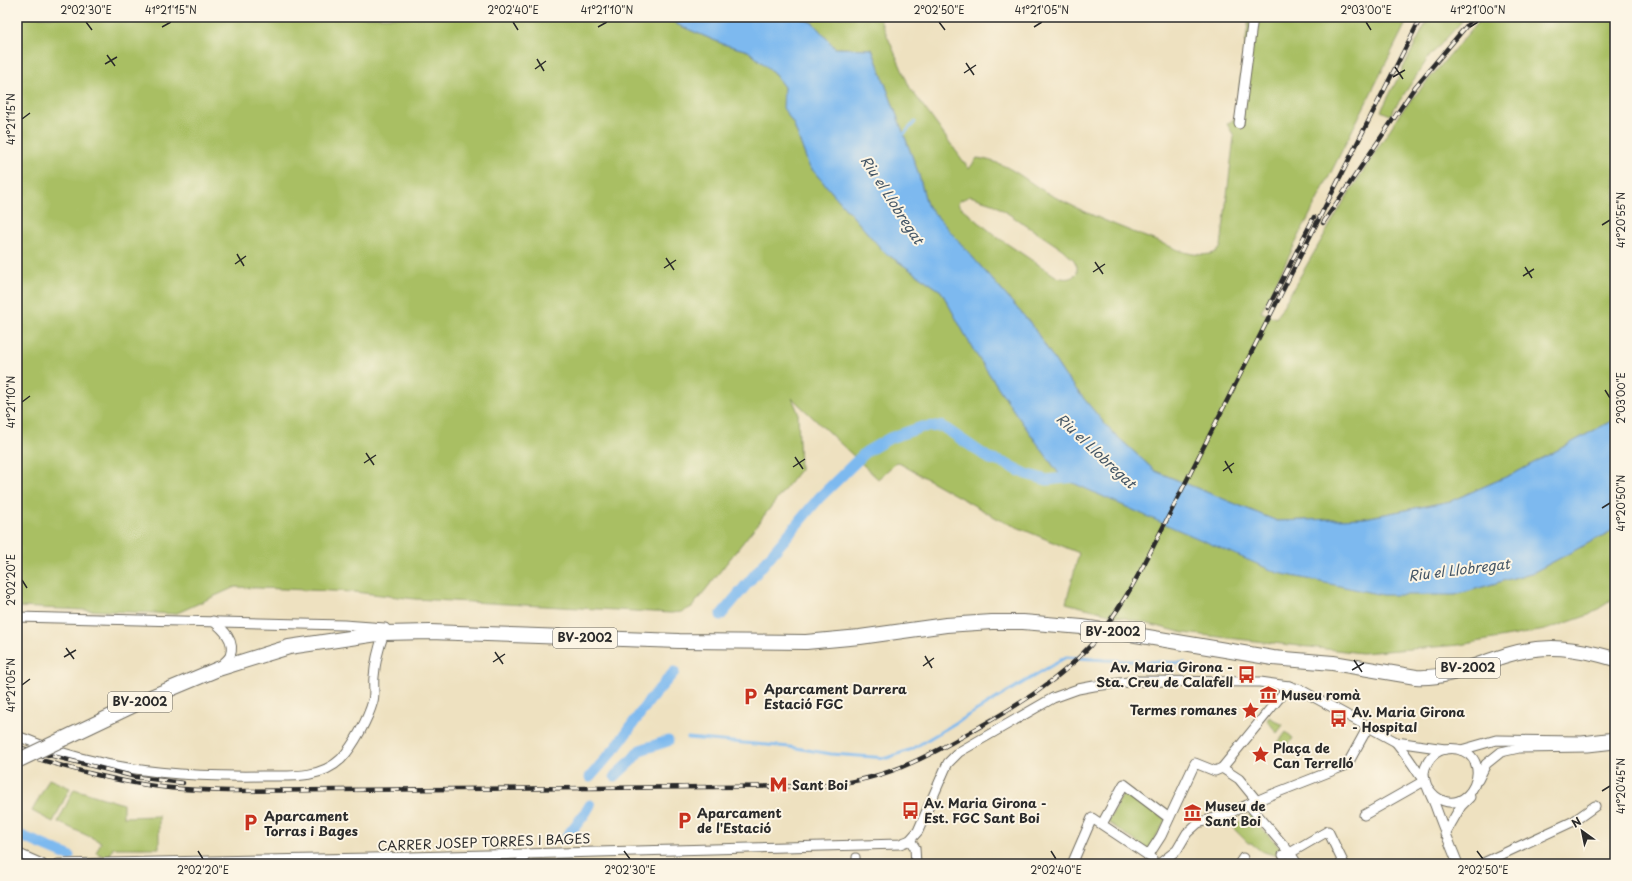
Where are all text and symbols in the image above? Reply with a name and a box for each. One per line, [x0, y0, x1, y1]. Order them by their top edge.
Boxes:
text: 2°02'30"E [60, 2, 112, 17]
text: 41°21'15"N [145, 2, 197, 17]
text: 2°02'40"E [487, 2, 539, 17]
text: 41°21'10"N [581, 2, 633, 17]
text: 2°02'50"E [913, 2, 965, 17]
text: 41°21'05"N [1015, 2, 1069, 17]
text: 2°03'00"E [1340, 2, 1392, 17]
text: 41°21'00"N [1450, 2, 1506, 17]
text: 41°21'15"N [3, 93, 18, 145]
water label: Riu el Llobregat [856, 151, 930, 250]
text: 41°20'55"N [1613, 192, 1628, 248]
text: 2°03'00"E [1613, 372, 1628, 424]
text: 41°21'10"N [3, 376, 18, 428]
water label: Riu el Llobregat [1052, 408, 1142, 495]
text: 41°20'50"N [1613, 474, 1628, 531]
water label: Riu el Llobregat [1407, 553, 1513, 586]
text: 2°02'20"E [3, 554, 18, 606]
road number: BV-2002 [1081, 622, 1145, 642]
road number: BV-2002 [553, 628, 617, 648]
place label: Av. Maria Girona - Sta. Creu de Calafell [1096, 657, 1233, 691]
text: 41°21'05"N [3, 658, 18, 712]
road number: BV-2002 [1436, 658, 1500, 678]
bus stop icon: Av. Maria Girona - Sta. Creu de Calafell [1236, 664, 1256, 684]
place label: Aparcament Darrera Estació FGC [764, 679, 907, 713]
museum icon: Museu romà [1258, 685, 1278, 705]
place label: Museu romà [1281, 685, 1361, 704]
parking icon: Aparcament Darrera Estació FGC [741, 686, 761, 706]
road number: BV-2002 [108, 692, 172, 712]
place label: Termes romanes [1130, 700, 1237, 719]
place icon: Termes romanes [1240, 700, 1260, 720]
place label: Av. Maria Girona - Hospital [1352, 702, 1465, 736]
bus stop icon: Av. Maria Girona - Hospital [1329, 709, 1349, 729]
place label: Plaça de Can Terrelló [1273, 738, 1354, 772]
place icon: Plaça de Can Terrelló [1250, 745, 1270, 765]
text: 41°20'45"N [1613, 758, 1628, 814]
metro station icon: Sant Boi [769, 775, 789, 795]
place label: Sant Boi [792, 775, 848, 794]
place label: Av. Maria Girona - Est. FGC Sant Boi [924, 793, 1047, 827]
place label: Museu de Sant Boi [1205, 796, 1266, 830]
bus stop icon: Av. Maria Girona - Est. FGC Sant Boi [901, 800, 921, 820]
place label: Aparcament de l'Estació [697, 803, 782, 837]
museum icon: Museu de Sant Boi [1182, 803, 1202, 823]
place label: Aparcament Torras i Bages [264, 806, 358, 840]
parking icon: Aparcament de l'Estació [674, 810, 694, 830]
north arrow [1562, 811, 1602, 851]
parking icon: Aparcament Torras i Bages [241, 813, 261, 833]
text: N [1568, 813, 1585, 832]
street label: CARRER JOSEP TORRES I BAGES [377, 828, 591, 855]
text: 2°02'20"E [177, 862, 229, 877]
text: 2°02'30"E [604, 862, 656, 877]
text: 2°02'40"E [1030, 862, 1082, 877]
text: 2°02'50"E [1457, 862, 1509, 877]

